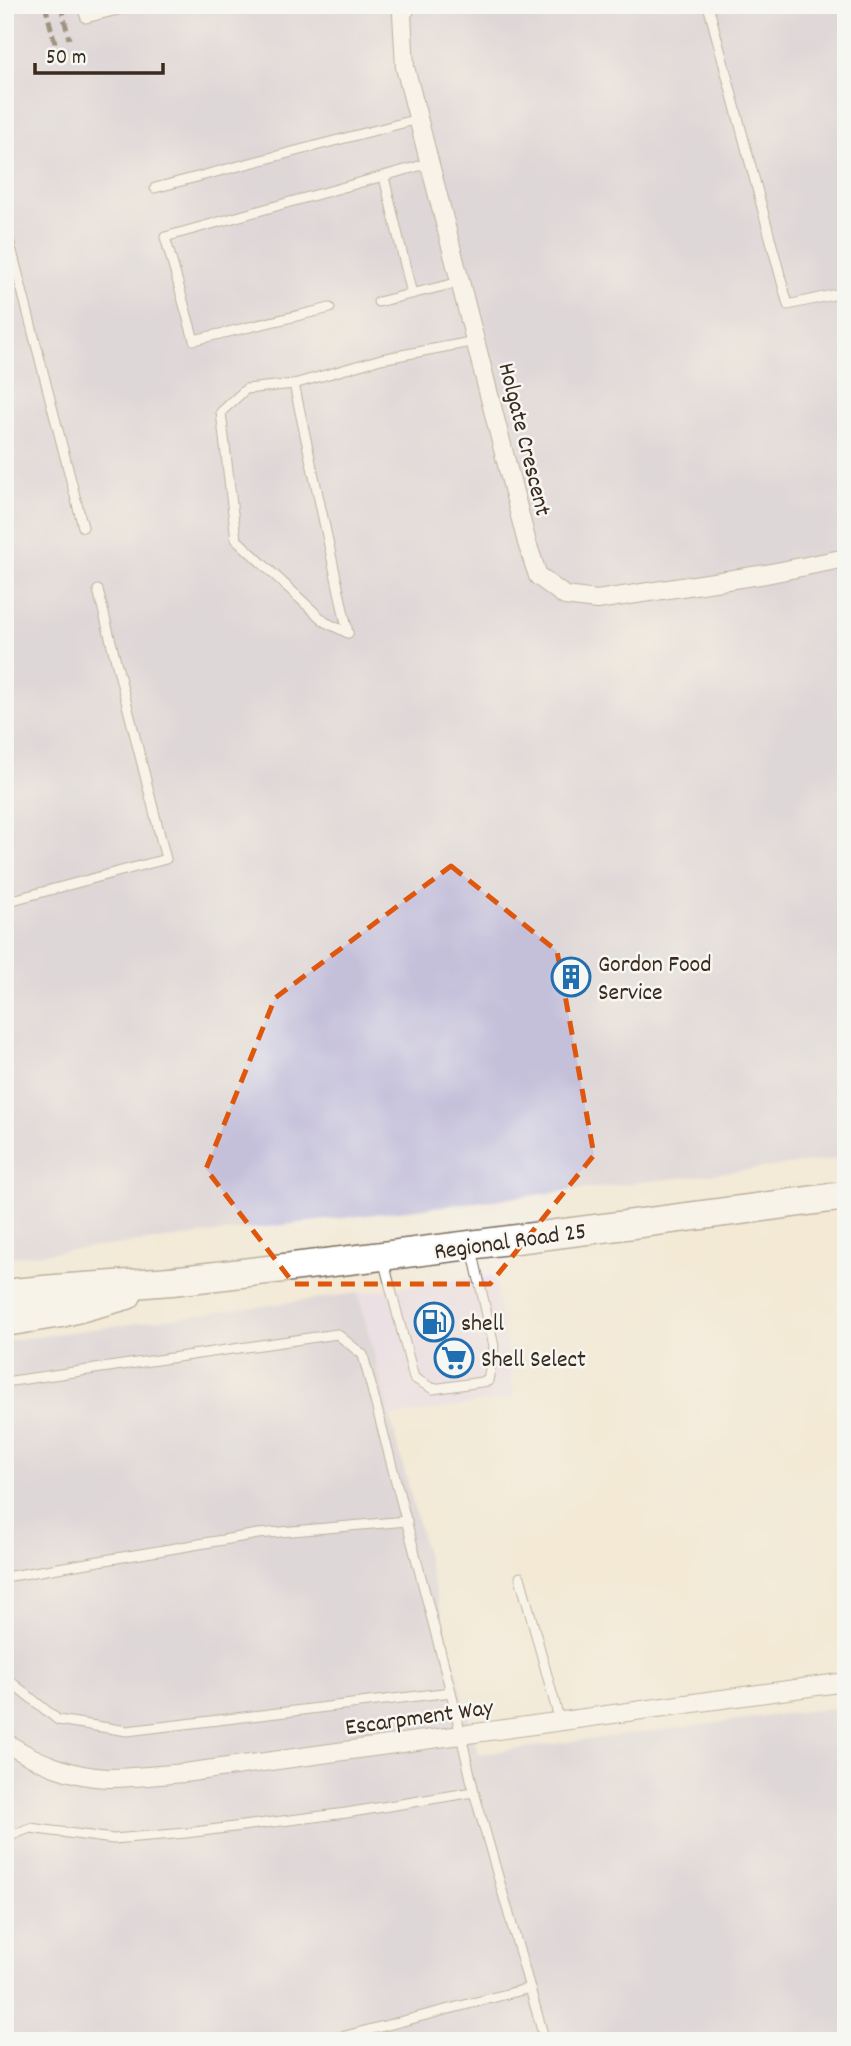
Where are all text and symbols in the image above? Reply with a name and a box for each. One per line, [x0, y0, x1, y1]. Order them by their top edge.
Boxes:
scale bar [35, 32, 163, 76]
text: 50 m [46, 44, 86, 74]
street label: Holgate Crescent [488, 359, 559, 520]
place label: Gordon Food Service [598, 949, 712, 1011]
building icon: Gordon Food Service [550, 956, 592, 998]
street label: Regional Road 25 [432, 1215, 589, 1270]
fuel station icon: shell [413, 1301, 455, 1343]
place label: shell [461, 1308, 504, 1342]
supermarket icon: Shell Select [433, 1337, 475, 1379]
place label: Shell Select [481, 1344, 586, 1378]
street label: Escarpment Way [343, 1692, 497, 1746]

